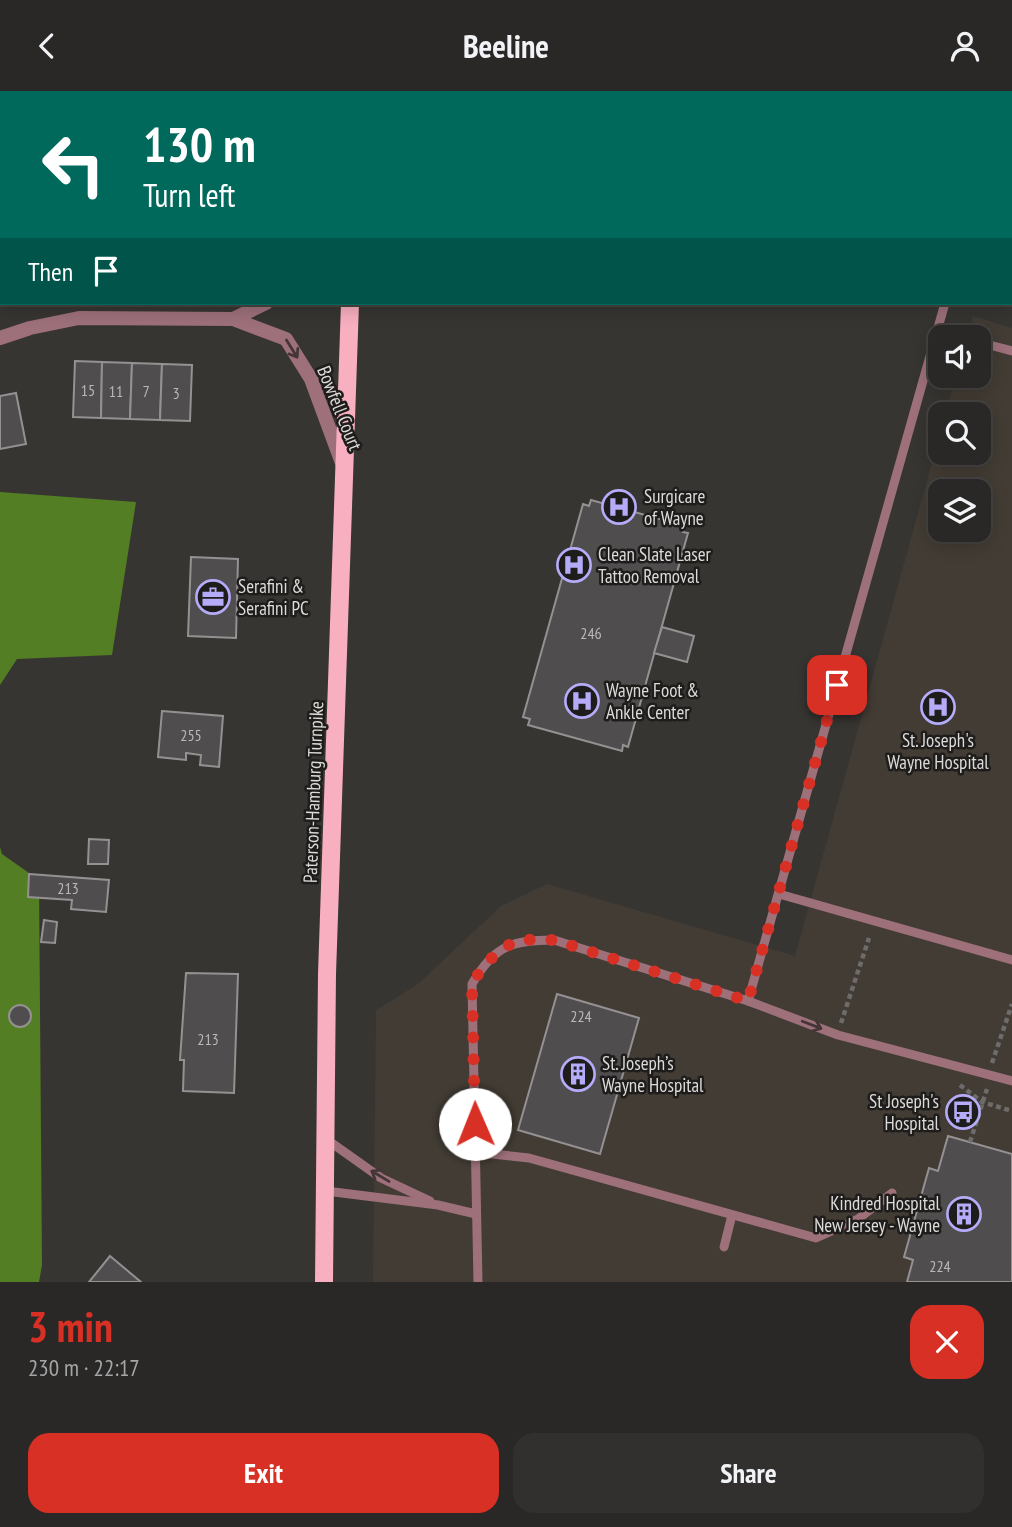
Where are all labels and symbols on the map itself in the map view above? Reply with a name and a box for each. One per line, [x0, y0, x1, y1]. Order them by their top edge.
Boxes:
one-way arrow [285, 339, 299, 359]
street label: Bowfell Court [312, 362, 368, 455]
house number: 15 [81, 380, 95, 400]
house number: 11 [109, 381, 123, 401]
house number: 7 [142, 381, 150, 401]
house number: 3 [172, 383, 180, 403]
place label: Surgicare of Wayne [644, 484, 705, 530]
hospital icon: Surgicare of Wayne [600, 488, 638, 526]
place label: Clean Slate Laser Tattoo Removal [598, 542, 712, 588]
hospital icon: Clean Slate Laser Tattoo Removal [555, 546, 593, 584]
place label: Serafini & Serafini PC [238, 574, 309, 620]
office icon: Serafini & Serafini PC [194, 578, 232, 616]
house number: 246 [580, 623, 602, 643]
pin [807, 655, 867, 715]
place label: Wayne Foot & Ankle Center [606, 678, 699, 724]
hospital icon: Wayne Foot & Ankle Center [563, 682, 601, 720]
hospital icon: St. Joseph's Wayne Hospital [919, 688, 957, 726]
street label: Paterson-Hamburg Turnpike [298, 701, 328, 883]
house number: 255 [180, 725, 202, 745]
place label: St. Joseph's Wayne Hospital [887, 728, 989, 774]
house number: 213 [57, 878, 79, 898]
house number: 224 [570, 1006, 592, 1026]
one-way arrow [801, 1020, 823, 1033]
house number: 213 [197, 1029, 219, 1049]
place label: St. Joseph’s Wayne Hospital [602, 1051, 704, 1097]
building icon: St. Joseph’s Wayne Hospital [559, 1055, 597, 1093]
position arrow [438, 1087, 512, 1161]
place label: St Joseph's Hospital [869, 1089, 940, 1135]
bus stop icon: St Joseph's Hospital [944, 1093, 982, 1131]
one-way arrow [370, 1169, 390, 1183]
place label: Kindred Hospital New Jersey - Wayne [814, 1191, 941, 1237]
building icon: Kindred Hospital New Jersey - Wayne [945, 1195, 983, 1233]
house number: 224 [929, 1256, 951, 1276]

